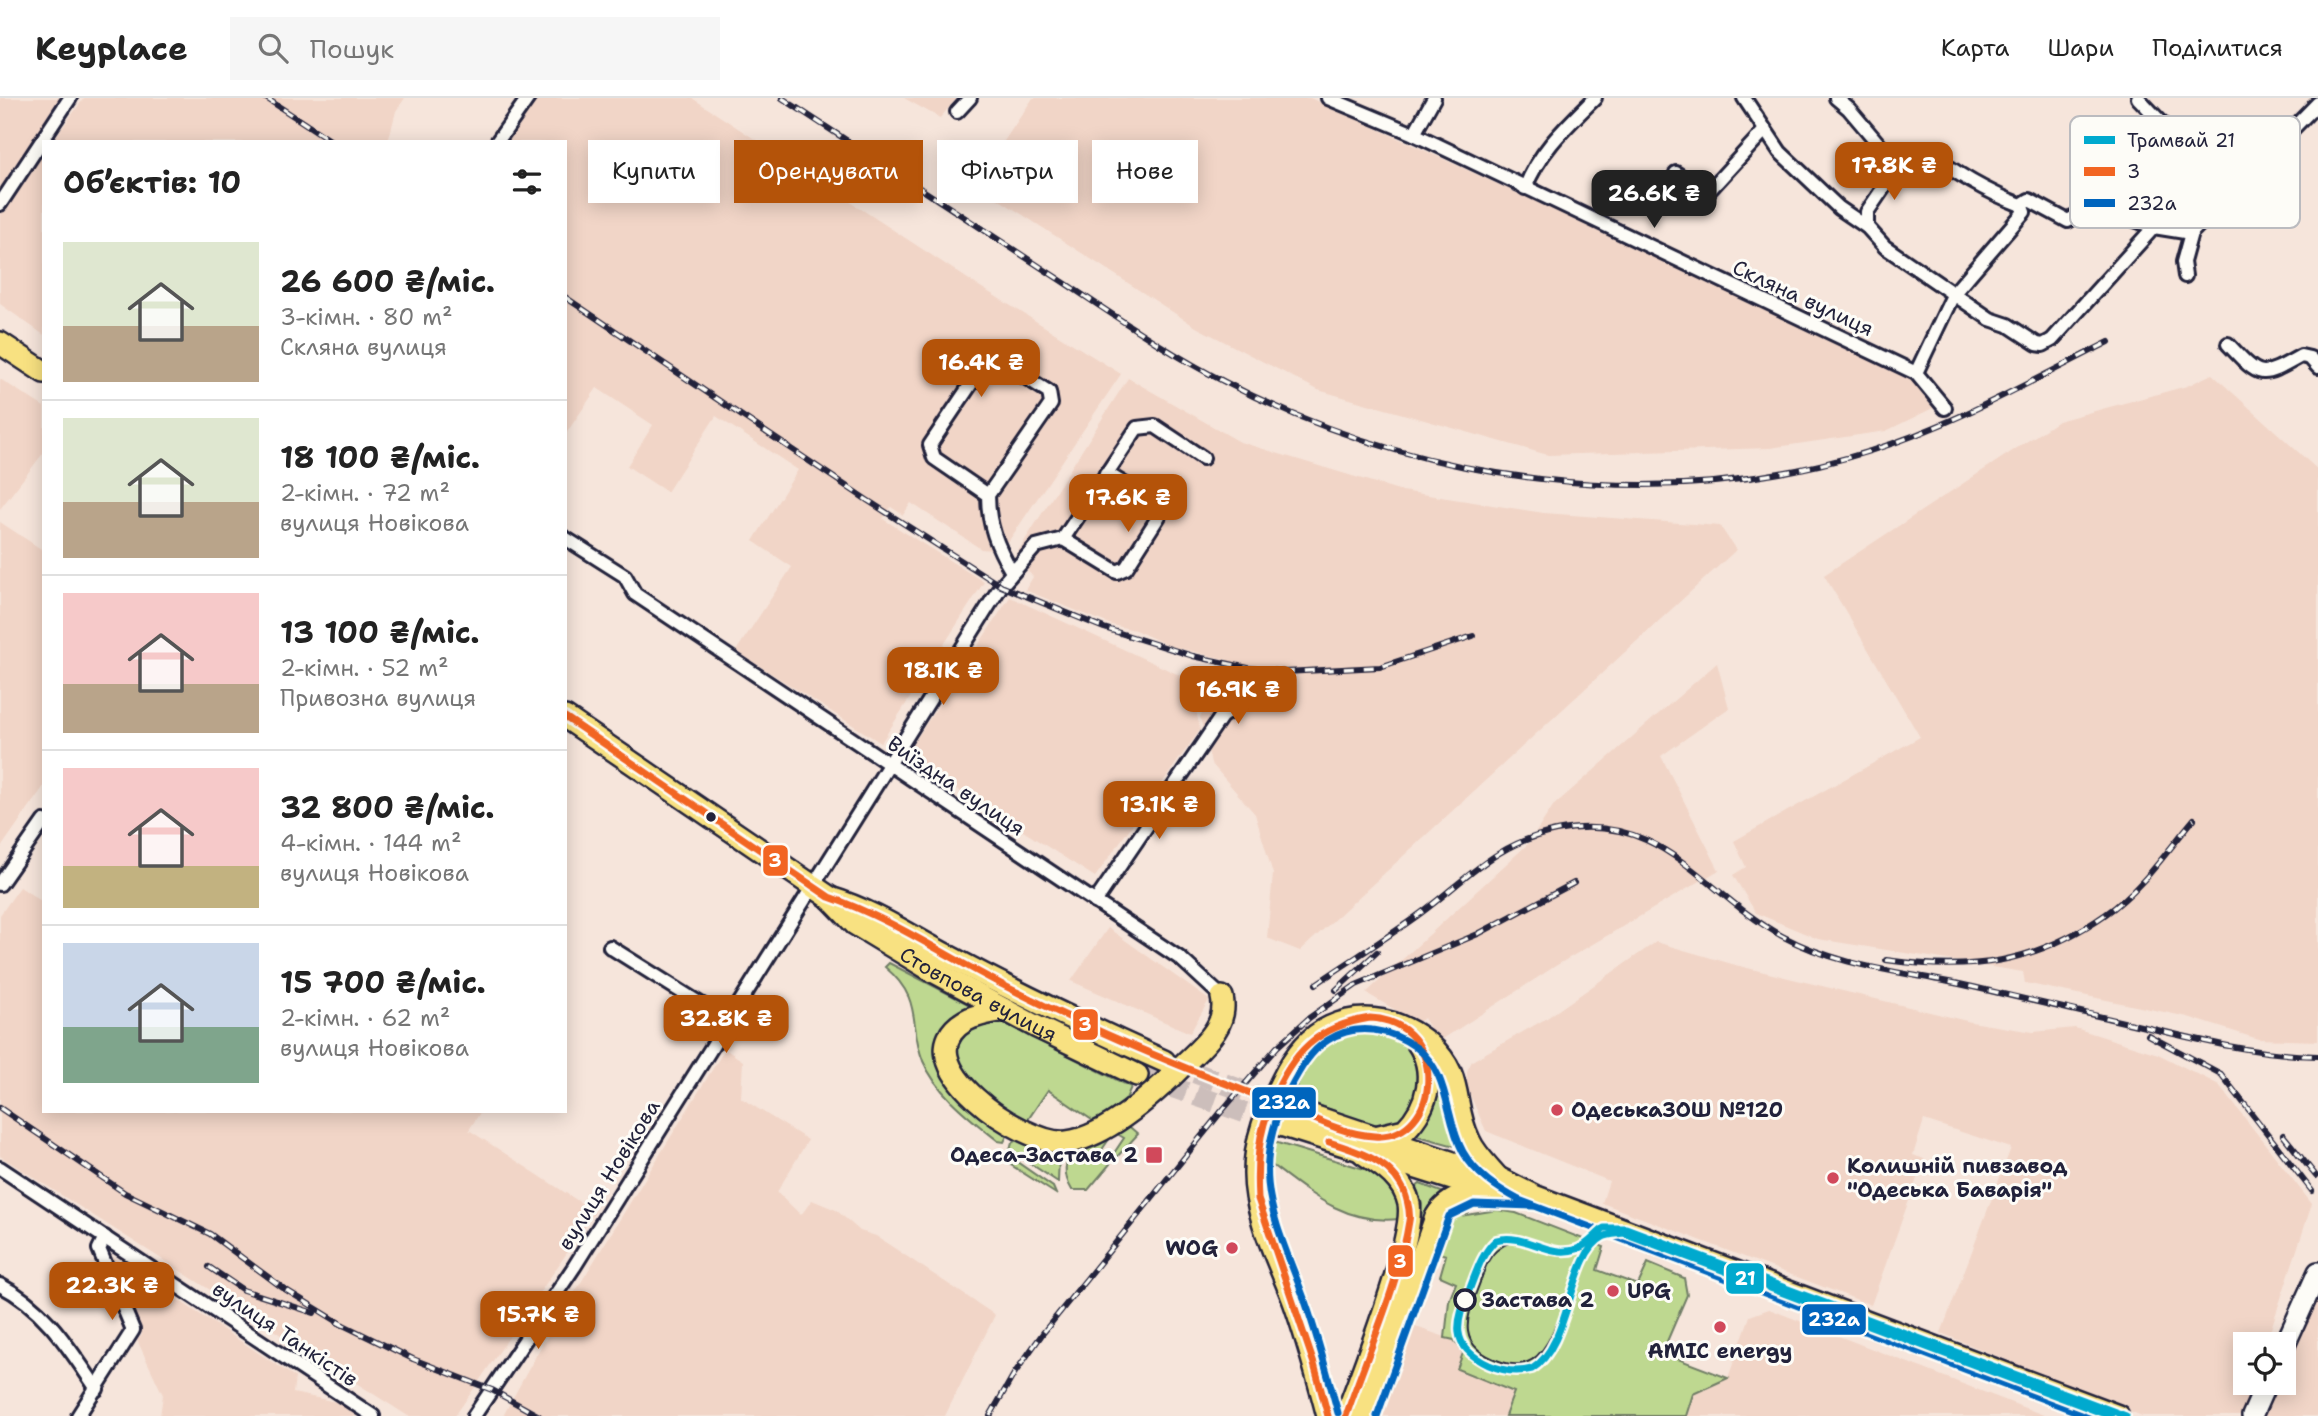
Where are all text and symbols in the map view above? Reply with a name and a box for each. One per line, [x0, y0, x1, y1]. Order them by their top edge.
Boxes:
search box [230, 17, 720, 80]
text: Keyplace [35, 26, 188, 71]
icon: search [254, 29, 292, 67]
text: Пошук [310, 31, 394, 66]
text: Карта [1941, 32, 2009, 64]
text: Шари [2047, 32, 2114, 64]
text: Поділитися [2152, 32, 2283, 64]
legend [2070, 116, 2300, 228]
text: Трамвай 21 [2127, 128, 2235, 153]
chip: Купити [588, 140, 720, 203]
chip: Орендувати [734, 140, 923, 203]
chip: Фільтри [937, 140, 1078, 203]
chip: Нове [1092, 140, 1198, 203]
pin: 17.8K ₴ [1829, 142, 1959, 202]
text: 17.8K ₴ [1851, 150, 1937, 180]
text: 3 [2127, 159, 2140, 184]
text: Об’єктів: 10 [63, 162, 241, 203]
icon: filters [508, 163, 546, 201]
pin: 26.6K ₴ [1589, 170, 1719, 230]
text: 26.6K ₴ [1608, 178, 1700, 208]
text: 232а [2127, 191, 2177, 216]
street label: Скляна вулиця [1728, 253, 1878, 343]
text: 26 600 ₴/міс. [280, 261, 495, 302]
icon: home [119, 270, 203, 354]
text: 3-кімн. · 80 m² [280, 302, 453, 332]
text: Скляна вулиця [280, 332, 447, 362]
pin: 16.4K ₴ [916, 340, 1046, 399]
text: 16.4K ₴ [938, 347, 1024, 377]
text: 18 100 ₴/міс. [280, 437, 480, 478]
icon: home [119, 446, 203, 530]
pin: 17.6K ₴ [1063, 474, 1193, 534]
text: 2-кімн. · 72 m² [280, 478, 450, 508]
text: 17.6K ₴ [1085, 482, 1171, 512]
text: вулиця Новікова [280, 508, 469, 538]
text: 13 100 ₴/міс. [280, 612, 480, 653]
icon: home [119, 621, 203, 705]
pin: 18.1K ₴ [878, 648, 1008, 707]
text: 2-кімн. · 52 m² [280, 653, 449, 683]
text: 18.1K ₴ [903, 655, 983, 685]
pin: 16.9K ₴ [1173, 666, 1303, 726]
text: 16.9K ₴ [1196, 674, 1280, 704]
text: Привозна вулиця [280, 683, 476, 713]
street label: Виїздна вулиця [882, 730, 1030, 842]
pin: 13.1K ₴ [1094, 782, 1224, 841]
text: 32 800 ₴/міс. [280, 787, 495, 828]
text: 13.1K ₴ [1119, 789, 1199, 819]
icon: home [119, 796, 203, 880]
unlabelled marker [704, 810, 718, 824]
text: 4-кімн. · 144 m² [280, 828, 461, 858]
line badge: 3 [762, 844, 789, 877]
text: 3 [768, 848, 782, 873]
text: вулиця Новікова [280, 858, 469, 888]
street label: Стовпова вулиця [894, 940, 1061, 1048]
text: 15 700 ₴/міс. [280, 962, 486, 1003]
icon: home [119, 971, 203, 1055]
pin: 32.8K ₴ [661, 996, 791, 1055]
text: 2-кімн. · 62 m² [280, 1003, 450, 1033]
text: 32.8K ₴ [680, 1003, 772, 1033]
line badge: 3 [1072, 1008, 1099, 1041]
text: 3 [1078, 1012, 1092, 1037]
text: вулиця Новікова [280, 1033, 469, 1063]
line badge: 232а [1251, 1086, 1317, 1119]
text: 232а [1258, 1090, 1310, 1115]
street label: вулиця Новікова [551, 1094, 667, 1256]
place label: ОдеськаЗОШ №120 [1571, 1096, 1783, 1124]
marker: ОдеськаЗОШ №120 [1549, 1102, 1565, 1118]
place label: Одеса-Застава 2 [950, 1141, 1138, 1169]
marker: Одеса-Застава 2 [1144, 1145, 1164, 1165]
place label: Колишній пивзавод "Одеська Баварія" [1847, 1152, 2068, 1204]
marker: Колишній пивзавод "Одеська Баварія" [1825, 1170, 1841, 1186]
place label: WOG [1165, 1234, 1218, 1262]
marker: WOG [1224, 1240, 1240, 1256]
line badge: 3 [1387, 1244, 1414, 1278]
text: 3 [1393, 1249, 1407, 1274]
pin: 22.3K ₴ [47, 1262, 177, 1322]
line badge: 21 [1725, 1262, 1765, 1295]
text: 21 [1734, 1266, 1756, 1291]
text: 22.3K ₴ [65, 1270, 159, 1300]
street label: вулиця Танкістів [207, 1275, 363, 1393]
place label: UPG [1627, 1277, 1671, 1305]
marker: UPG [1605, 1283, 1621, 1299]
place label: Застава 2 [1482, 1286, 1594, 1314]
marker: Застава 2 [1454, 1289, 1476, 1311]
pin: 15.7K ₴ [473, 1292, 603, 1351]
text: 15.7K ₴ [496, 1299, 580, 1329]
line badge: 232а [1801, 1303, 1867, 1336]
text: 232а [1808, 1307, 1860, 1332]
marker: AMIC energy [1712, 1319, 1728, 1335]
map controls [2233, 1332, 2296, 1395]
button: locate [2233, 1332, 2296, 1395]
place label: AMIC energy [1648, 1337, 1792, 1365]

